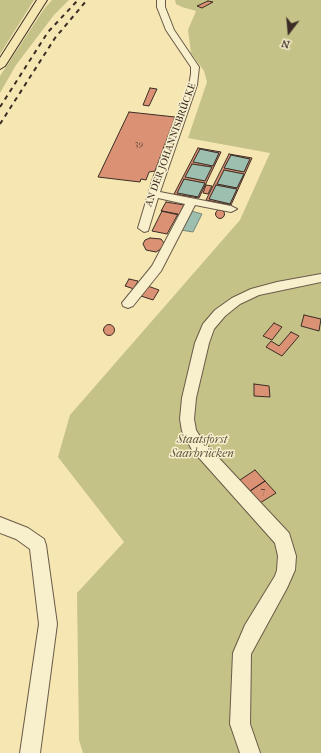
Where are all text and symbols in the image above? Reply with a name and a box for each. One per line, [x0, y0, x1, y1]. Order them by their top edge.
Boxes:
north arrow [269, 12, 309, 52]
text: N [280, 37, 291, 51]
street label: AN DER JOHANNISBRÜCKE [143, 82, 199, 208]
house number: 39 [135, 139, 143, 149]
park label: Staatsforst Saarbrücken [170, 433, 234, 461]
house number: 7 [261, 486, 265, 498]

